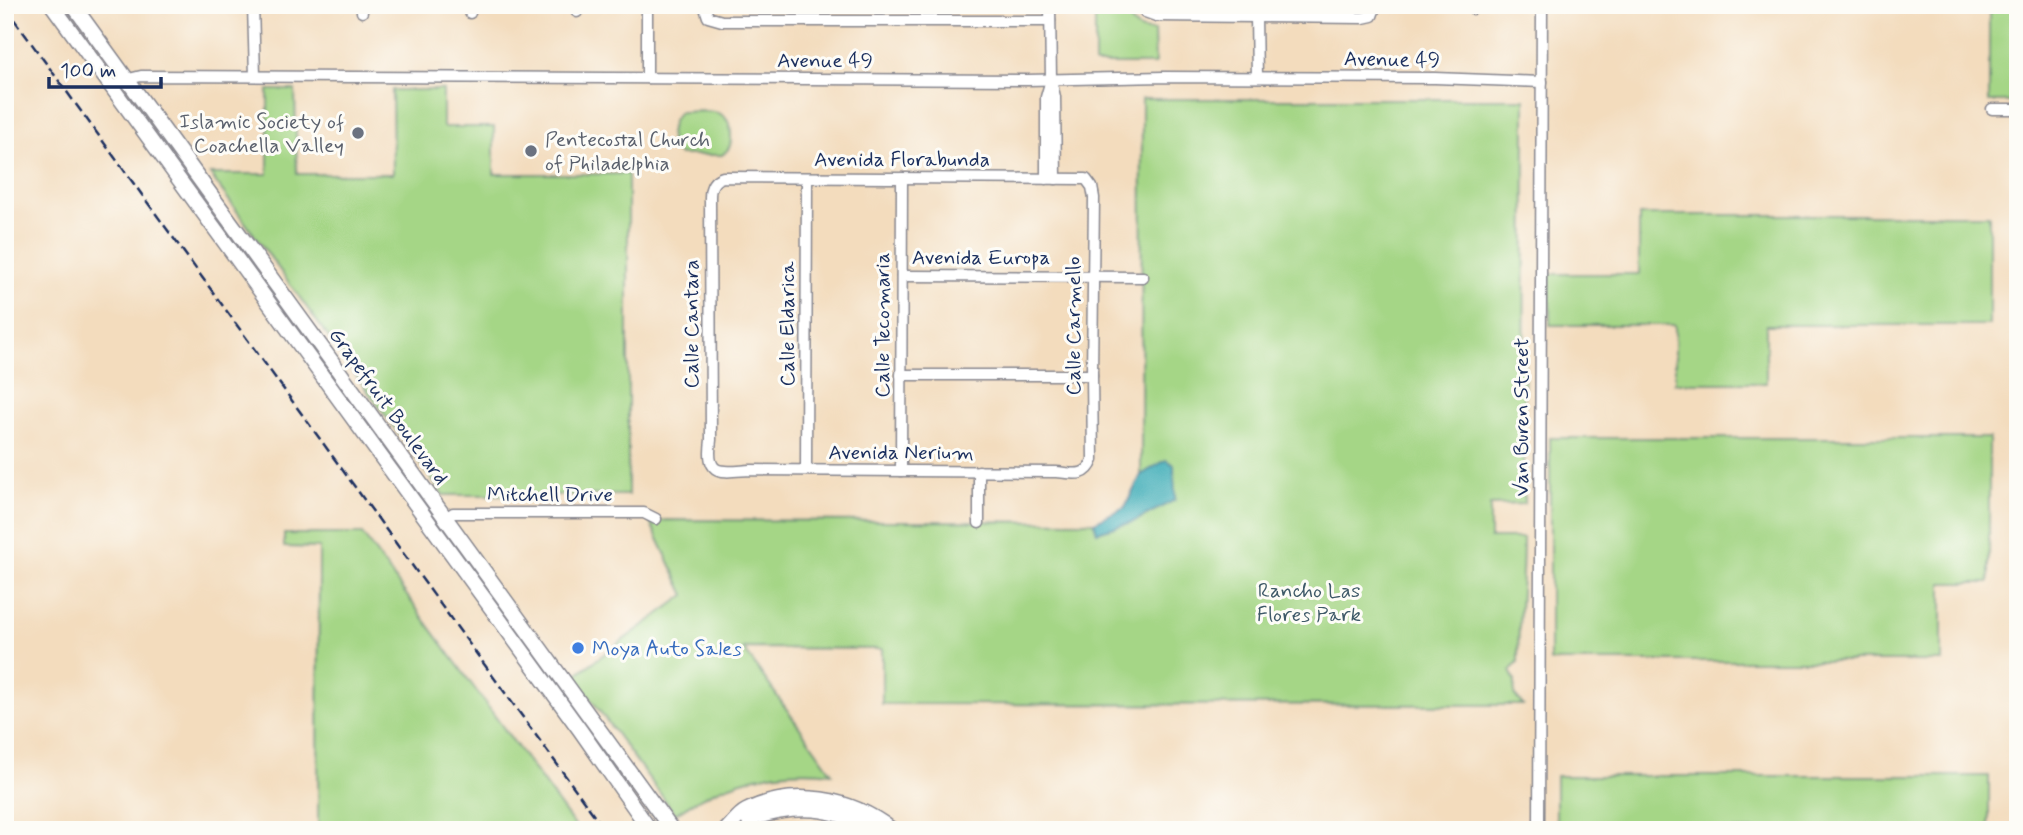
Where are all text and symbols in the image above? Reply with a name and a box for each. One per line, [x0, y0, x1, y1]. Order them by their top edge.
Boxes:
street label: Avenue 49 [1344, 45, 1440, 75]
scale bar [49, 46, 161, 90]
street label: Avenue 49 [777, 47, 873, 75]
text: 100 m [60, 57, 116, 85]
place label: Islamic Society of Coachella Valley [179, 108, 344, 160]
marker: Islamic Society of Coachella Valley [350, 125, 366, 141]
place label: Pentecostal Church of Philadelphia [545, 126, 710, 178]
marker: Pentecostal Church of Philadelphia [523, 143, 539, 159]
street label: Avenida Florabunda [814, 146, 990, 174]
street label: Avenida Europa [912, 244, 1050, 272]
street label: Calle Tecomaria [869, 252, 897, 398]
street label: Calle Carmello [1060, 256, 1088, 396]
street label: Calle Cantara [678, 260, 706, 388]
street label: Calle Eldarica [774, 261, 802, 387]
street label: Grapefruit Boulevard [322, 322, 455, 491]
street label: Van Buren Street [1508, 337, 1536, 496]
street label: Avenida Nerium [828, 439, 974, 467]
street label: Mitchell Drive [487, 481, 613, 509]
park label: Rancho Las Flores Park [1257, 577, 1362, 629]
place label: Moya Auto Sales [592, 635, 742, 663]
marker: Moya Auto Sales [570, 640, 586, 656]

